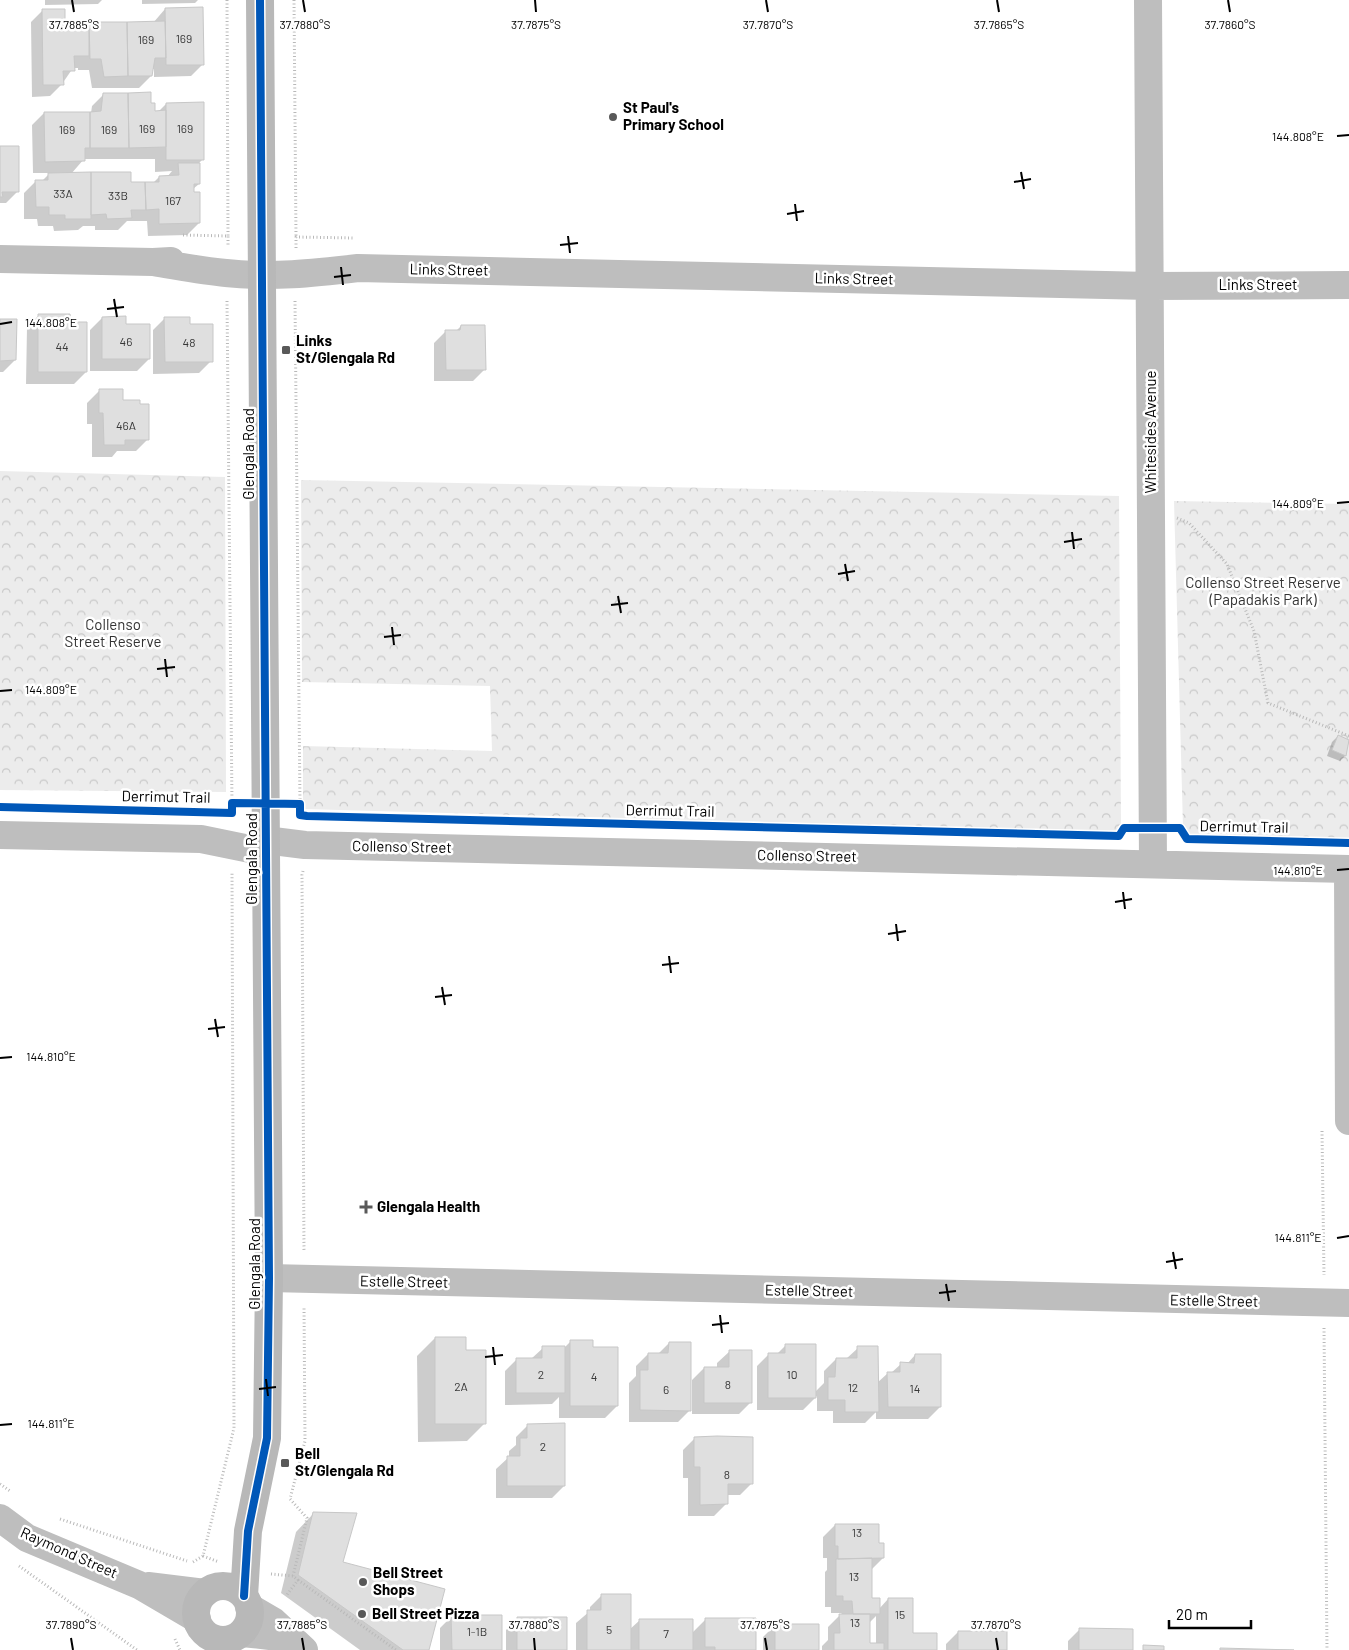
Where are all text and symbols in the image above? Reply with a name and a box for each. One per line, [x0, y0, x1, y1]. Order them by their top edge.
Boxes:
text: 37.7885°S [49, 17, 99, 31]
text: 37.7880°S [279, 17, 331, 31]
text: 37.7875°S [511, 17, 561, 31]
text: 37.7870°S [743, 17, 793, 31]
text: 37.7865°S [974, 17, 1024, 31]
text: 37.7860°S [1204, 17, 1256, 31]
house number: 169 [176, 31, 192, 45]
house number: 169 [138, 32, 154, 46]
place label: St Paul's Primary School [623, 98, 724, 133]
marker: St Paul's Primary School [607, 111, 619, 123]
house number: 169 [139, 121, 155, 135]
house number: 169 [177, 121, 193, 135]
house number: 169 [59, 122, 75, 136]
house number: 169 [101, 122, 117, 136]
text: 144.808°E [1272, 129, 1324, 143]
house number: 33A [53, 186, 73, 200]
house number: 33B [108, 188, 128, 202]
house number: 167 [165, 193, 181, 207]
street label: Links Street [409, 259, 489, 279]
street label: Links Street [814, 268, 894, 288]
street label: Links Street [1218, 275, 1298, 293]
text: 144.808°E [25, 315, 77, 329]
place label: Links St/Glengala Rd [296, 331, 395, 366]
house number: 46 [120, 334, 132, 348]
house number: 48 [183, 335, 195, 349]
house number: 44 [55, 339, 69, 353]
marker: Links St/Glengala Rd [280, 344, 292, 356]
street label: Whitesides Avenue [1141, 370, 1159, 494]
street label: Glengala Road [239, 408, 257, 500]
house number: 46A [116, 418, 136, 432]
text: 144.809°E [1272, 496, 1324, 510]
park label: Collenso Street Reserve (Papadakis Park) [1185, 573, 1341, 608]
park label: Collenso Street Reserve [65, 615, 161, 650]
text: 144.809°E [25, 682, 77, 696]
street label: Derrimut Trail [121, 786, 211, 806]
street label: Derrimut Trail [625, 800, 715, 820]
street label: Glengala Road [242, 813, 260, 905]
street label: Derrimut Trail [1199, 816, 1289, 836]
street label: Collenso Street [352, 836, 452, 856]
street label: Collenso Street [757, 845, 857, 865]
text: 144.810°E [1273, 863, 1323, 877]
text: 144.810°E [26, 1049, 76, 1063]
place label: Glengala Health [377, 1197, 480, 1215]
marker: Glengala Health [359, 1200, 373, 1214]
street label: Glengala Road [245, 1218, 263, 1310]
text: 144.811°E [1275, 1230, 1321, 1244]
street label: Estelle Street [360, 1271, 448, 1291]
street label: Estelle Street [765, 1280, 853, 1300]
street label: Estelle Street [1170, 1290, 1258, 1310]
house number: 2 [538, 1367, 544, 1381]
house number: 10 [787, 1367, 797, 1381]
house number: 4 [591, 1369, 597, 1383]
house number: 8 [725, 1377, 731, 1391]
house number: 2A [454, 1379, 468, 1393]
house number: 12 [848, 1380, 858, 1394]
house number: 14 [910, 1381, 920, 1395]
house number: 6 [663, 1382, 669, 1396]
text: 144.811°E [28, 1416, 74, 1430]
house number: 2 [540, 1439, 546, 1453]
place label: Bell St/Glengala Rd [295, 1444, 394, 1479]
marker: Bell St/Glengala Rd [279, 1457, 291, 1469]
house number: 8 [724, 1467, 730, 1481]
street label: Raymond Street [18, 1523, 121, 1582]
house number: 13 [852, 1525, 862, 1539]
place label: Bell Street Shops [373, 1563, 443, 1598]
house number: 13 [849, 1569, 859, 1583]
marker: Bell Street Shops [357, 1576, 369, 1588]
scale bar [1169, 1598, 1252, 1630]
place label: Bell Street Pizza [372, 1604, 479, 1622]
text: 20 m [1176, 1605, 1208, 1623]
house number: 15 [895, 1607, 905, 1621]
marker: Bell Street Pizza [356, 1608, 368, 1620]
house number: 13 [850, 1615, 860, 1629]
text: 37.7890°S [45, 1617, 97, 1631]
text: 37.7885°S [277, 1617, 327, 1631]
text: 37.7880°S [508, 1617, 560, 1631]
text: 37.7875°S [740, 1617, 790, 1631]
text: 37.7870°S [971, 1617, 1021, 1631]
house number: 5 [606, 1622, 612, 1636]
house number: 1-1B [467, 1624, 487, 1638]
house number: 7 [663, 1626, 669, 1640]

